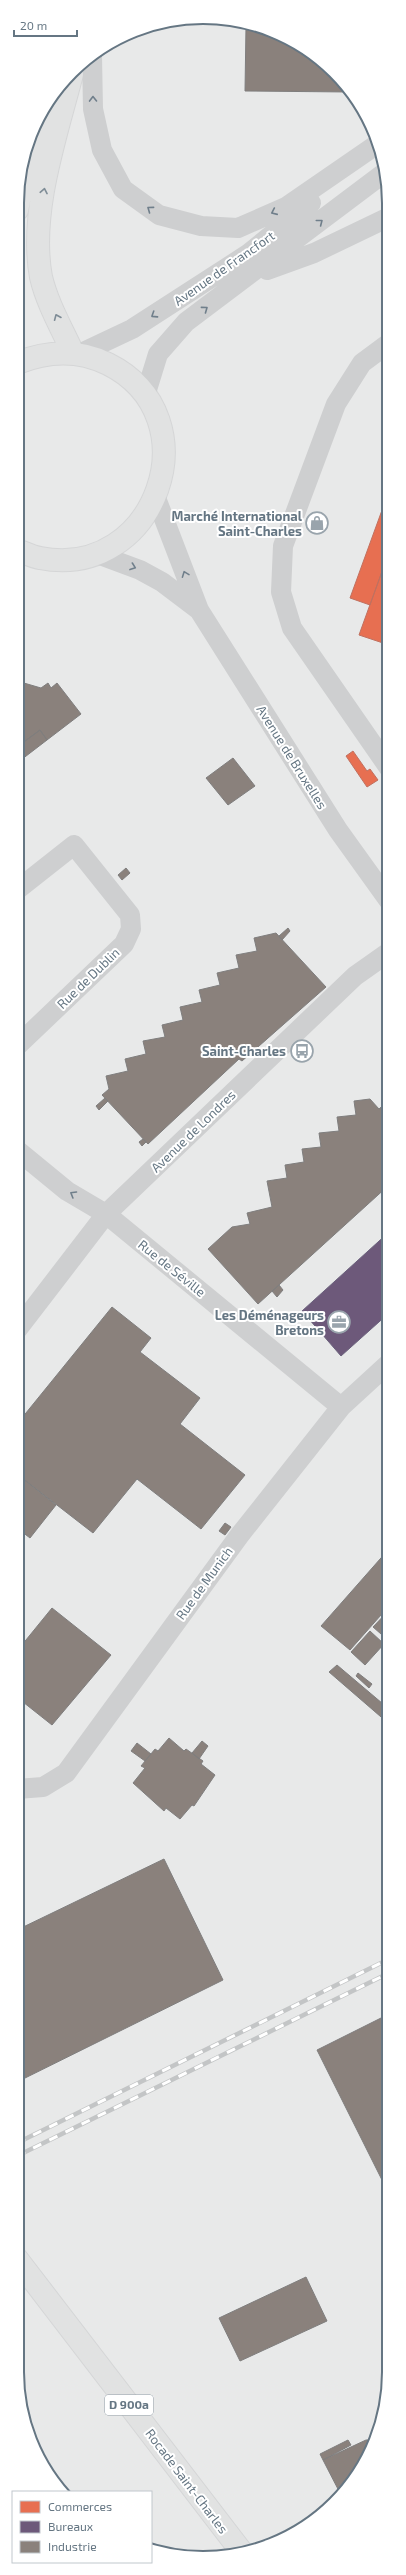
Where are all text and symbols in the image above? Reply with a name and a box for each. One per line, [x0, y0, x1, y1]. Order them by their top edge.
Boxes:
scale bar [14, 12, 77, 38]
text: 20 m [20, 18, 47, 32]
one-way arrow [89, 96, 97, 102]
one-way arrow [40, 188, 48, 194]
one-way arrow [148, 207, 155, 214]
one-way arrow [270, 207, 278, 215]
one-way arrow [315, 220, 322, 227]
street label: Avenue de Francfort [171, 227, 277, 309]
one-way arrow [200, 306, 207, 313]
one-way arrow [151, 310, 158, 318]
one-way arrow [54, 314, 62, 322]
place label: Marché International Saint-Charles [172, 508, 303, 539]
shop icon: Marché International Saint-Charles [304, 510, 330, 536]
one-way arrow [130, 563, 137, 571]
one-way arrow [181, 570, 189, 577]
street label: Avenue de Bruxelles [254, 702, 330, 812]
street label: Rue de Dublin [53, 944, 123, 1012]
bus stop icon: Saint-Charles [289, 1038, 315, 1064]
place label: Saint-Charles [202, 1043, 286, 1059]
street label: Avenue de Londres [147, 1087, 239, 1175]
one-way arrow [70, 1192, 77, 1199]
street label: Rue de Séville [135, 1236, 209, 1300]
place label: Les Déménageurs Bretons [215, 1307, 324, 1338]
office icon: Les Déménageurs Bretons [326, 1309, 352, 1335]
street label: Rue de Munich [172, 1543, 236, 1623]
road number: D 900a [105, 2395, 153, 2415]
street label: Rocade Saint-Charles [142, 2426, 232, 2536]
legend [12, 2491, 152, 2563]
text: Commerces [48, 2499, 112, 2513]
text: Bureaux [48, 2519, 94, 2533]
text: Industrie [48, 2539, 97, 2553]

